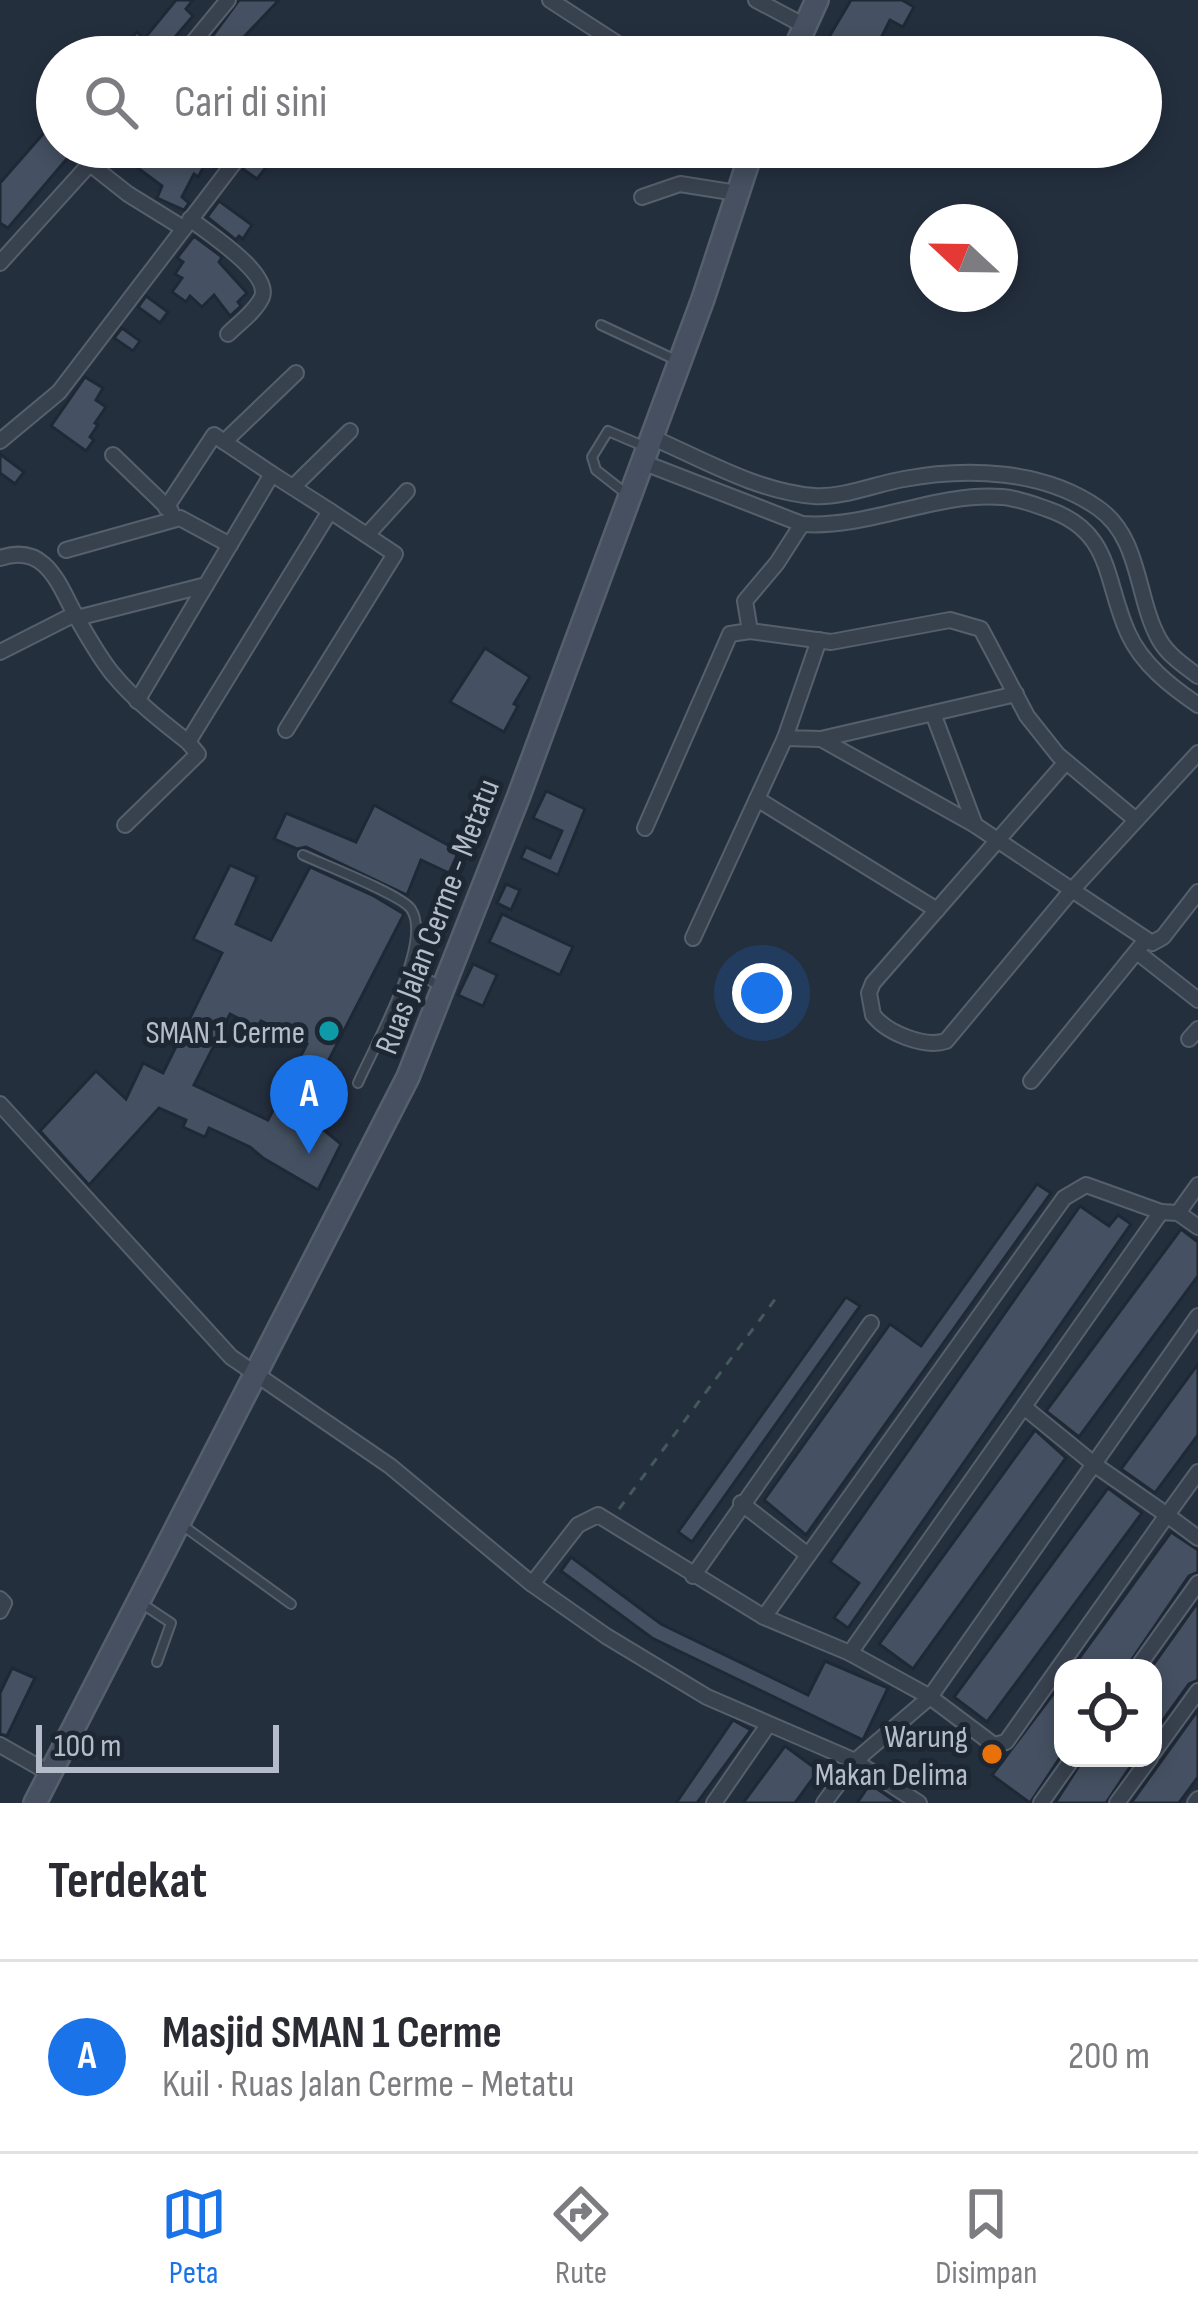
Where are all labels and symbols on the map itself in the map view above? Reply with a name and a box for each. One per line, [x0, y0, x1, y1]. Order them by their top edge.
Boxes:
north arrow [910, 204, 1018, 312]
street label: Ruas Jalan Cerme - Metatu [367, 774, 509, 1060]
your location [732, 963, 792, 1023]
place label: SMAN 1 Cerme [145, 1013, 305, 1053]
marker: SMAN 1 Cerme [316, 1018, 342, 1044]
pin: A [270, 1055, 348, 1154]
place label: Warung Makan Delima [815, 1717, 968, 1795]
scale bar [36, 1719, 279, 1772]
marker: Warung Makan Delima [979, 1741, 1005, 1767]

